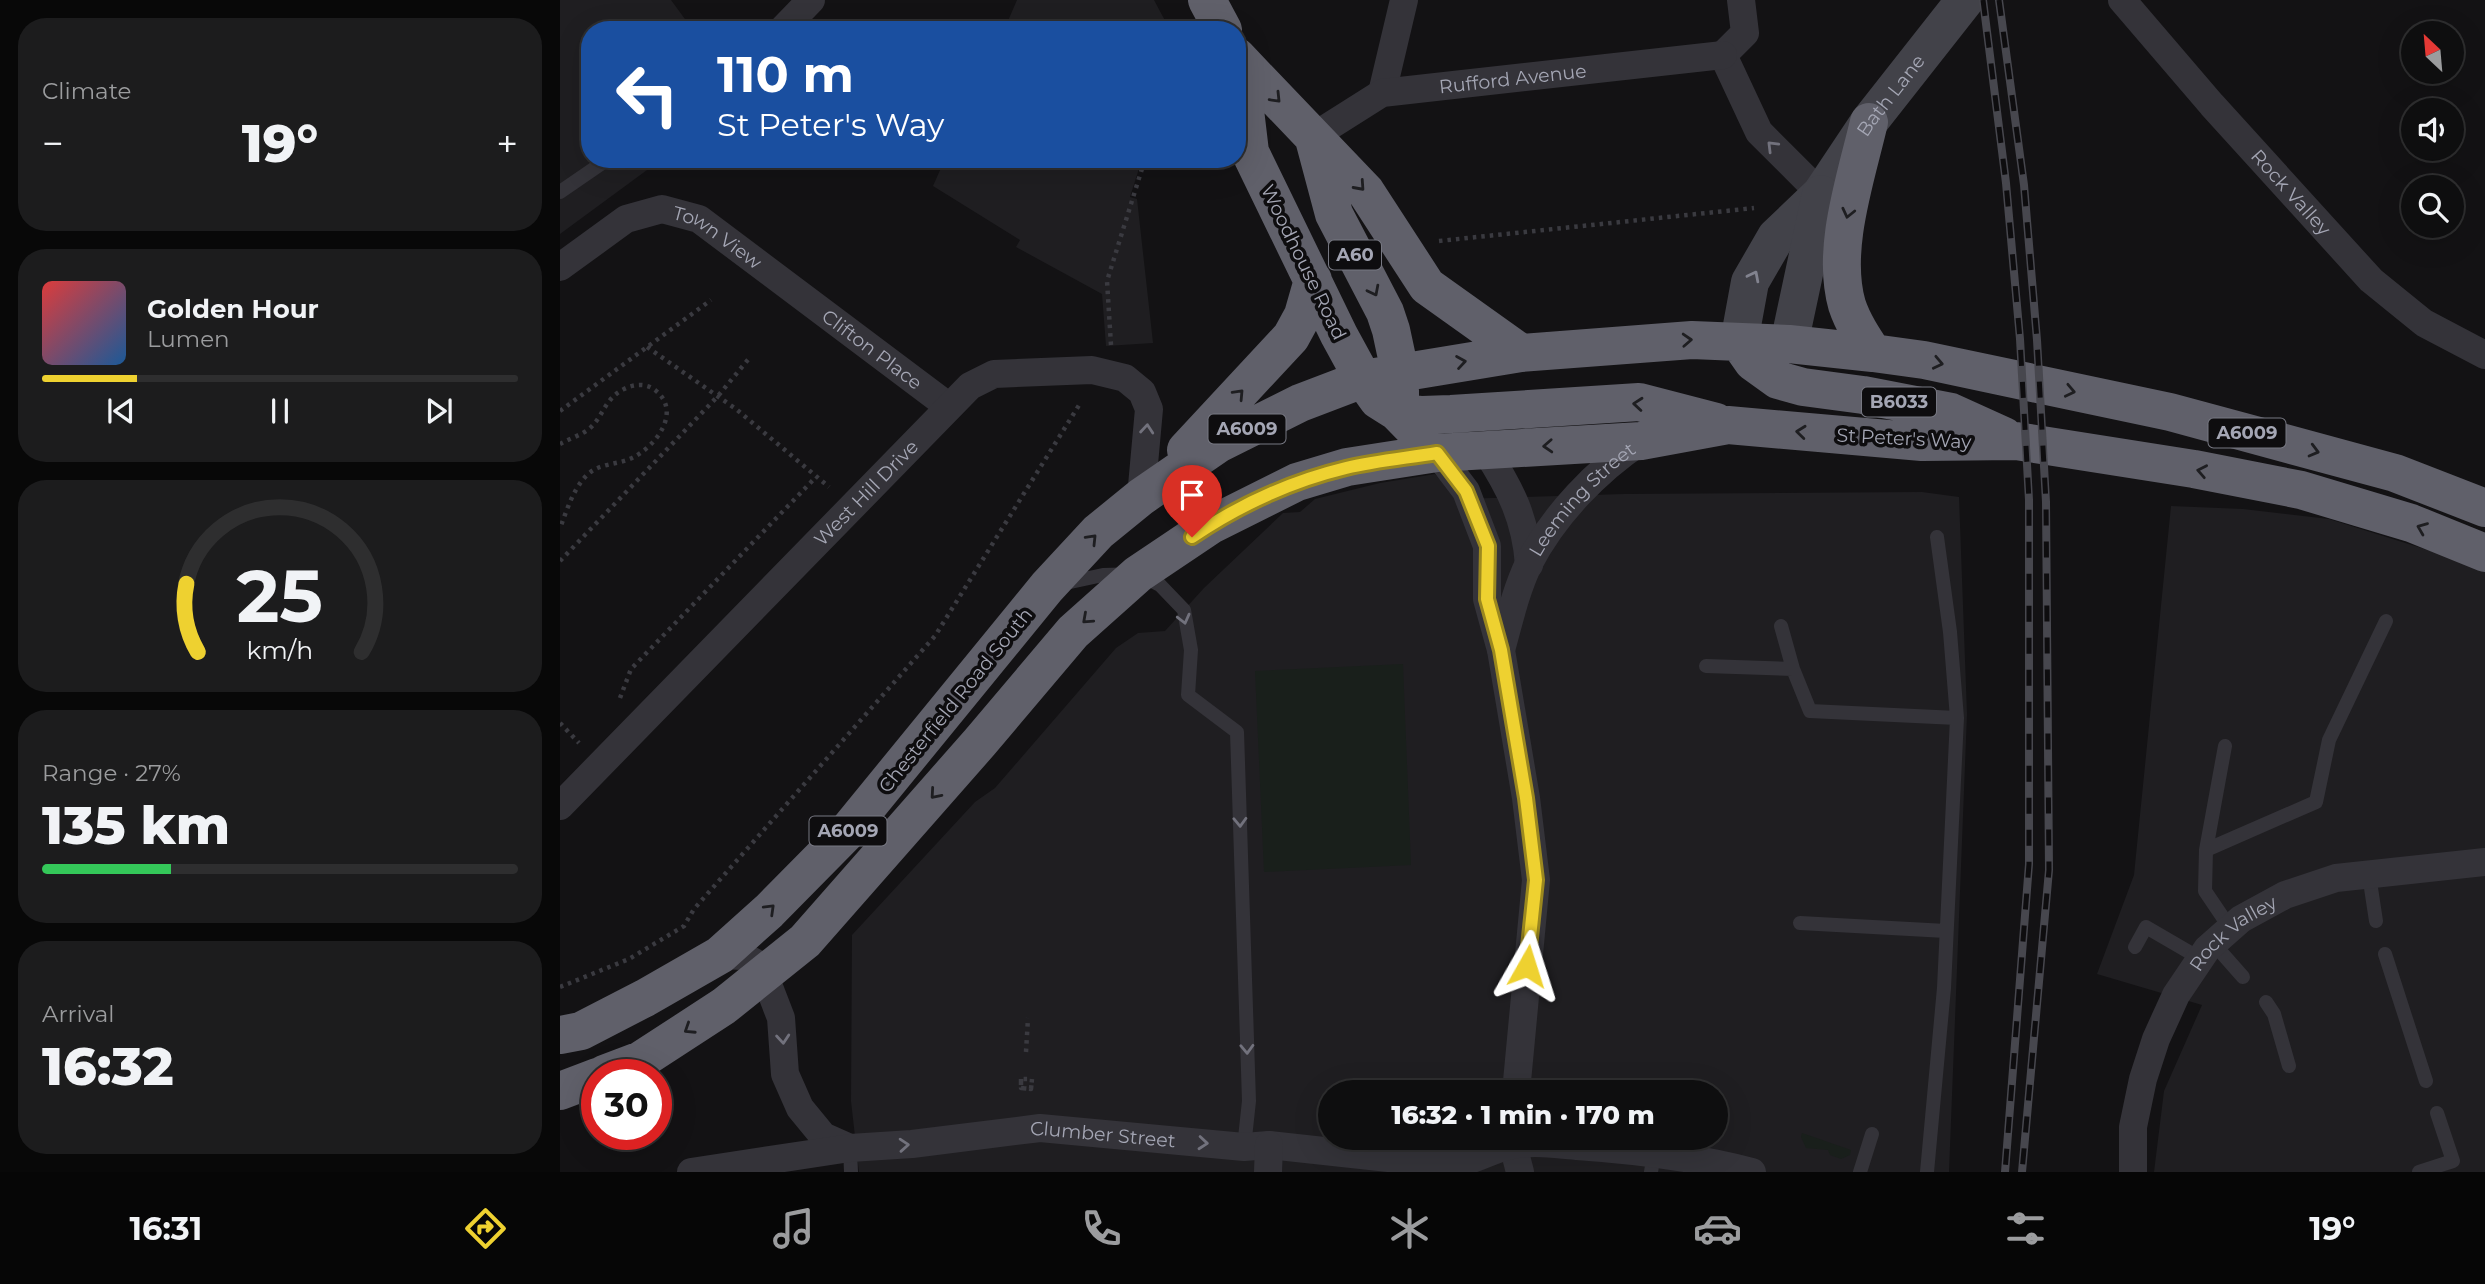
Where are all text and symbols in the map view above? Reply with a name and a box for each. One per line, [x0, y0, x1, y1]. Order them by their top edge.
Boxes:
north arrow [2401, 21, 2464, 84]
map controls [2401, 21, 2464, 238]
text: 110 m [717, 45, 854, 104]
icon: left [602, 49, 693, 140]
street label: Bath Lane [1852, 50, 1930, 141]
street label: Rufford Avenue [1438, 59, 1588, 99]
text: Climate [42, 77, 131, 105]
one-way arrow [1268, 90, 1281, 103]
button: sound [2401, 98, 2464, 161]
text: St Peter's Way [717, 105, 944, 144]
text: 19° [242, 112, 318, 175]
text: − [42, 120, 64, 167]
text: + [496, 120, 518, 167]
one-way arrow [1767, 141, 1780, 154]
street label: Rock Valley [2246, 145, 2336, 241]
button: search [2401, 175, 2464, 238]
one-way arrow [1352, 178, 1365, 191]
street label: Woodhouse Road [1256, 181, 1351, 344]
street label: Town View [670, 202, 766, 274]
one-way arrow [1842, 207, 1856, 219]
road number: A60 [1329, 241, 1381, 270]
one-way arrow [1746, 271, 1760, 283]
one-way arrow [1365, 283, 1379, 296]
text: Golden Hour [147, 293, 319, 325]
street label: Clifton Place [817, 305, 927, 395]
text: Lumen [147, 325, 230, 353]
one-way arrow [1681, 333, 1692, 348]
one-way arrow [1455, 355, 1467, 370]
one-way arrow [1932, 355, 1944, 370]
one-way arrow [2063, 383, 2075, 397]
road number: B6033 [1862, 388, 1936, 416]
one-way arrow [1230, 389, 1243, 402]
icon: previous [102, 392, 140, 430]
icon: pause [261, 392, 299, 430]
icon: next [420, 392, 458, 430]
one-way arrow [1632, 397, 1643, 412]
road number: A6009 [1208, 414, 1286, 444]
road number: A6009 [2208, 418, 2286, 447]
one-way arrow [1139, 423, 1154, 434]
street label: St Peter's Way [1836, 423, 1973, 454]
one-way arrow [1795, 425, 1806, 440]
street label: West Hill Drive [809, 435, 923, 551]
street label: Leeming Street [1524, 438, 1640, 561]
one-way arrow [1542, 438, 1553, 453]
one-way arrow [2308, 443, 2320, 457]
one-way arrow [2196, 464, 2208, 479]
pin [1162, 465, 1222, 537]
icon: arrive [1173, 476, 1211, 514]
one-way arrow [2416, 522, 2428, 536]
one-way arrow [1083, 535, 1096, 548]
text: 25 [237, 552, 323, 640]
street label: Chesterfield Road South [874, 603, 1037, 797]
one-way arrow [1082, 611, 1095, 623]
one-way arrow [1176, 613, 1191, 625]
text: km/h [247, 635, 313, 665]
text: Range · 27% [42, 759, 181, 787]
one-way arrow [931, 785, 943, 798]
text: 135 km [42, 794, 230, 857]
road number: A6009 [810, 816, 886, 846]
one-way arrow [1232, 817, 1247, 828]
street label: Rock Valley [2185, 890, 2281, 976]
one-way arrow [762, 905, 775, 918]
position arrow [1490, 929, 1564, 1003]
text: Arrival [42, 1000, 115, 1028]
one-way arrow [684, 1020, 697, 1033]
one-way arrow [775, 1034, 790, 1045]
text: 16:32 [42, 1035, 174, 1098]
one-way arrow [1239, 1045, 1255, 1055]
speed limit sign: 30 [581, 1059, 672, 1150]
text: 16:32 · 1 min · 170 m [1391, 1099, 1655, 1131]
street label: Clumber Street [1029, 1117, 1177, 1153]
one-way arrow [1198, 1135, 1209, 1150]
one-way arrow [899, 1137, 910, 1152]
icon: directions [461, 1204, 510, 1253]
icon: music [769, 1204, 818, 1253]
icon: phone [1077, 1204, 1126, 1253]
icon: climate [1385, 1204, 1434, 1253]
icon: car [1693, 1204, 1742, 1253]
icon: filters [2001, 1204, 2050, 1253]
text: 16:31 [129, 1209, 202, 1248]
text: 19° [2309, 1209, 2356, 1248]

